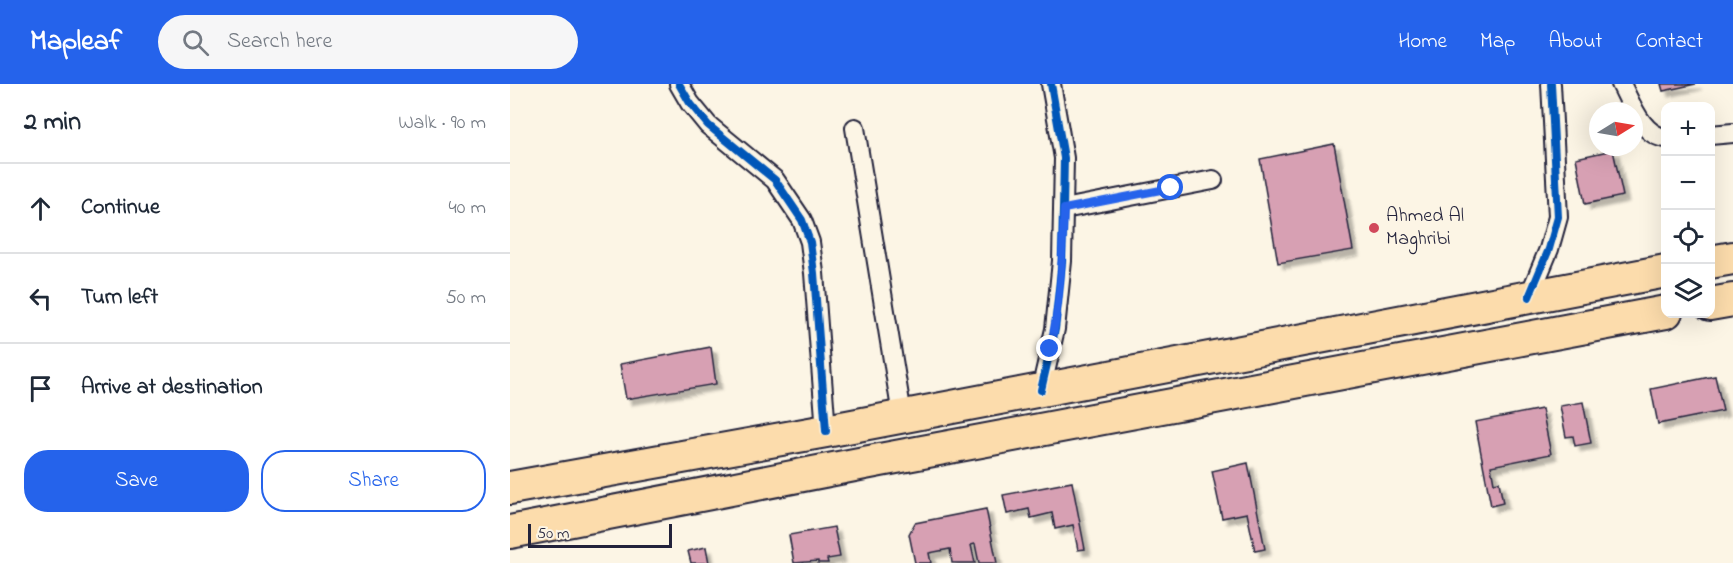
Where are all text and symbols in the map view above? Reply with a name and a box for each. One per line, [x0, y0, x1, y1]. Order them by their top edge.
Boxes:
search box [158, 15, 578, 69]
text: Mapleaf [30, 22, 122, 63]
icon: search [179, 26, 212, 59]
text: Search here [227, 26, 332, 58]
text: Home [1398, 27, 1447, 57]
text: Map [1480, 27, 1515, 57]
text: About [1548, 27, 1602, 57]
text: Contact [1635, 27, 1703, 57]
north arrow [1589, 102, 1643, 156]
map controls [1661, 102, 1715, 318]
button: + [1661, 102, 1715, 156]
text: 2 min [24, 104, 81, 142]
text: Walk · 90 m [398, 109, 486, 138]
button: − [1661, 156, 1715, 210]
route start [1157, 174, 1183, 200]
icon: ahead [24, 192, 57, 225]
text: Continue [81, 192, 160, 224]
text: 40 m [449, 194, 486, 223]
place label: Ahmed Al Maghribi [1386, 202, 1464, 255]
button: locate [1661, 210, 1715, 264]
marker: Ahmed Al Maghribi [1367, 221, 1381, 235]
button: layers [1661, 264, 1715, 318]
icon: left [24, 282, 57, 315]
text: Turn left [81, 282, 158, 314]
text: 50 m [445, 284, 486, 313]
route end [1036, 335, 1062, 361]
icon: arrive [24, 372, 57, 405]
text: Arrive at destination [81, 372, 263, 404]
button: Save [24, 450, 249, 512]
button: Share [261, 450, 486, 512]
scale bar [528, 521, 672, 548]
text: 50 m [537, 522, 569, 546]

